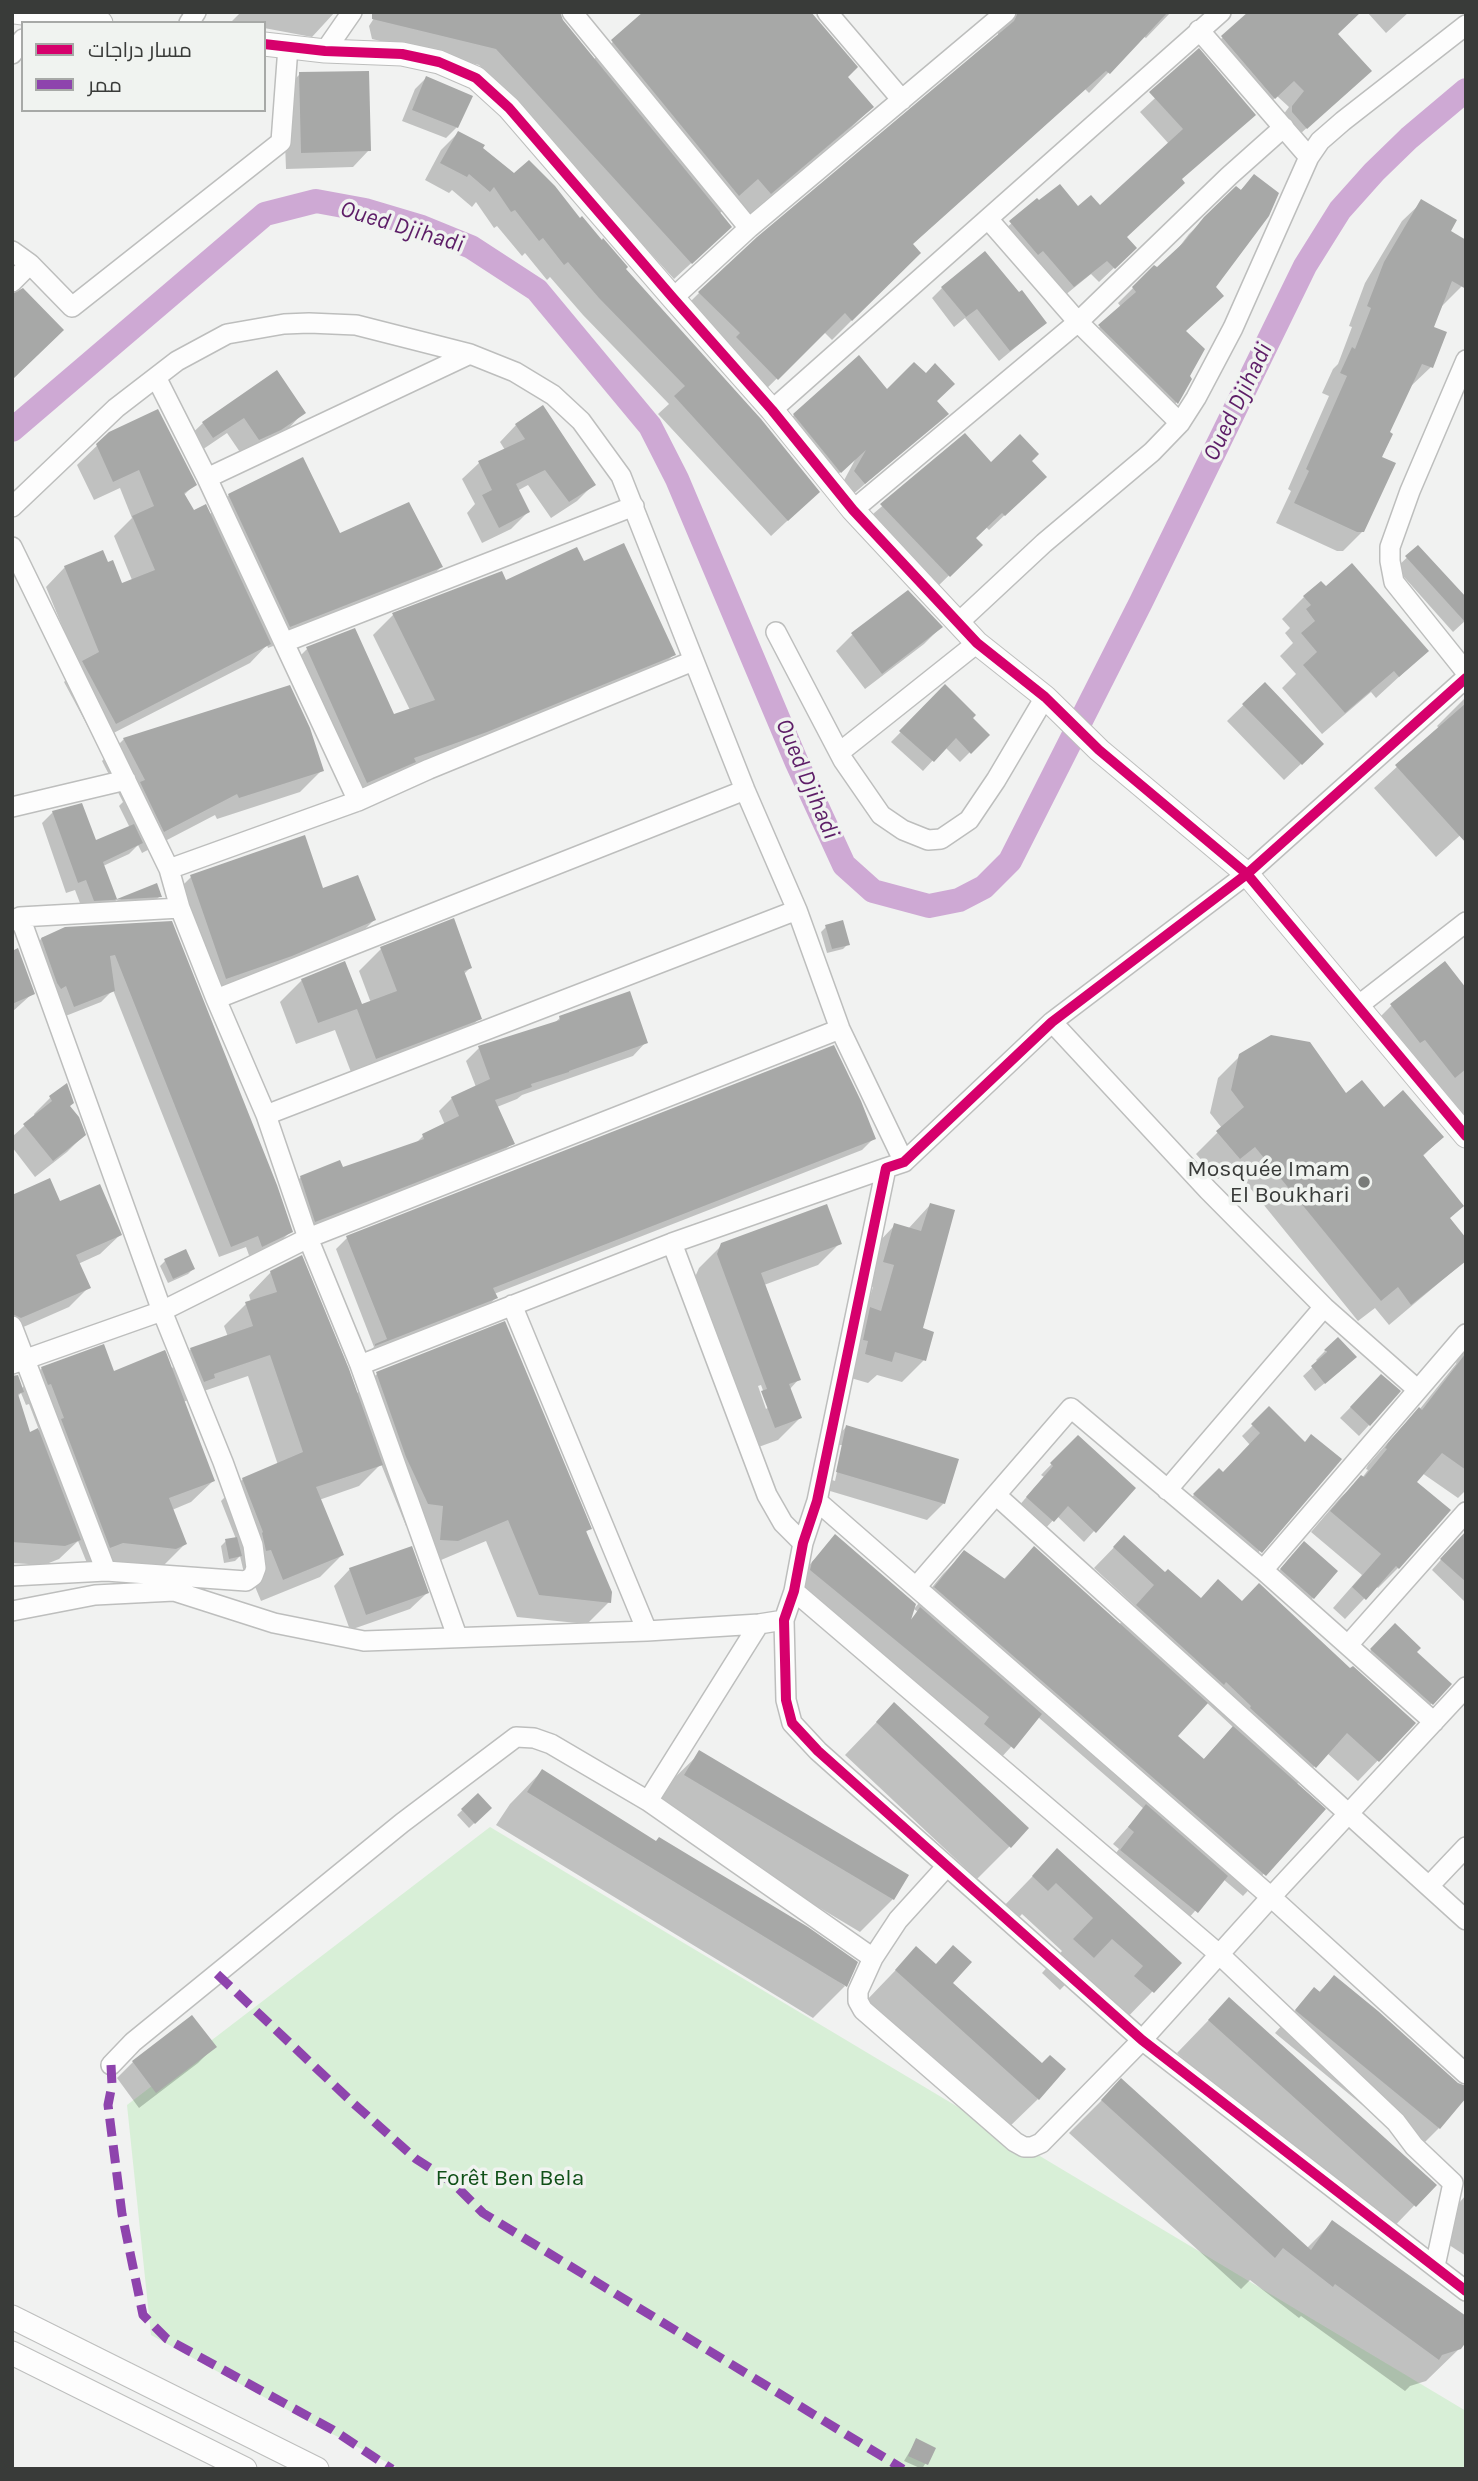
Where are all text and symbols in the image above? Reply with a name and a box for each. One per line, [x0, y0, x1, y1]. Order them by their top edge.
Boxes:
legend [21, 21, 266, 112]
text: مسار دراجات [88, 38, 192, 62]
text: ممر [88, 73, 122, 97]
water label: Oued Djihadi [337, 195, 467, 259]
water label: Oued Djihadi [1197, 338, 1279, 466]
water label: Oued Djihadi [769, 714, 845, 844]
place label: Mosquée Imam El Boukhari [1187, 1155, 1350, 1209]
marker: Mosquée Imam El Boukhari [1356, 1174, 1372, 1190]
park label: Forêt Ben Bela [436, 2164, 584, 2192]

